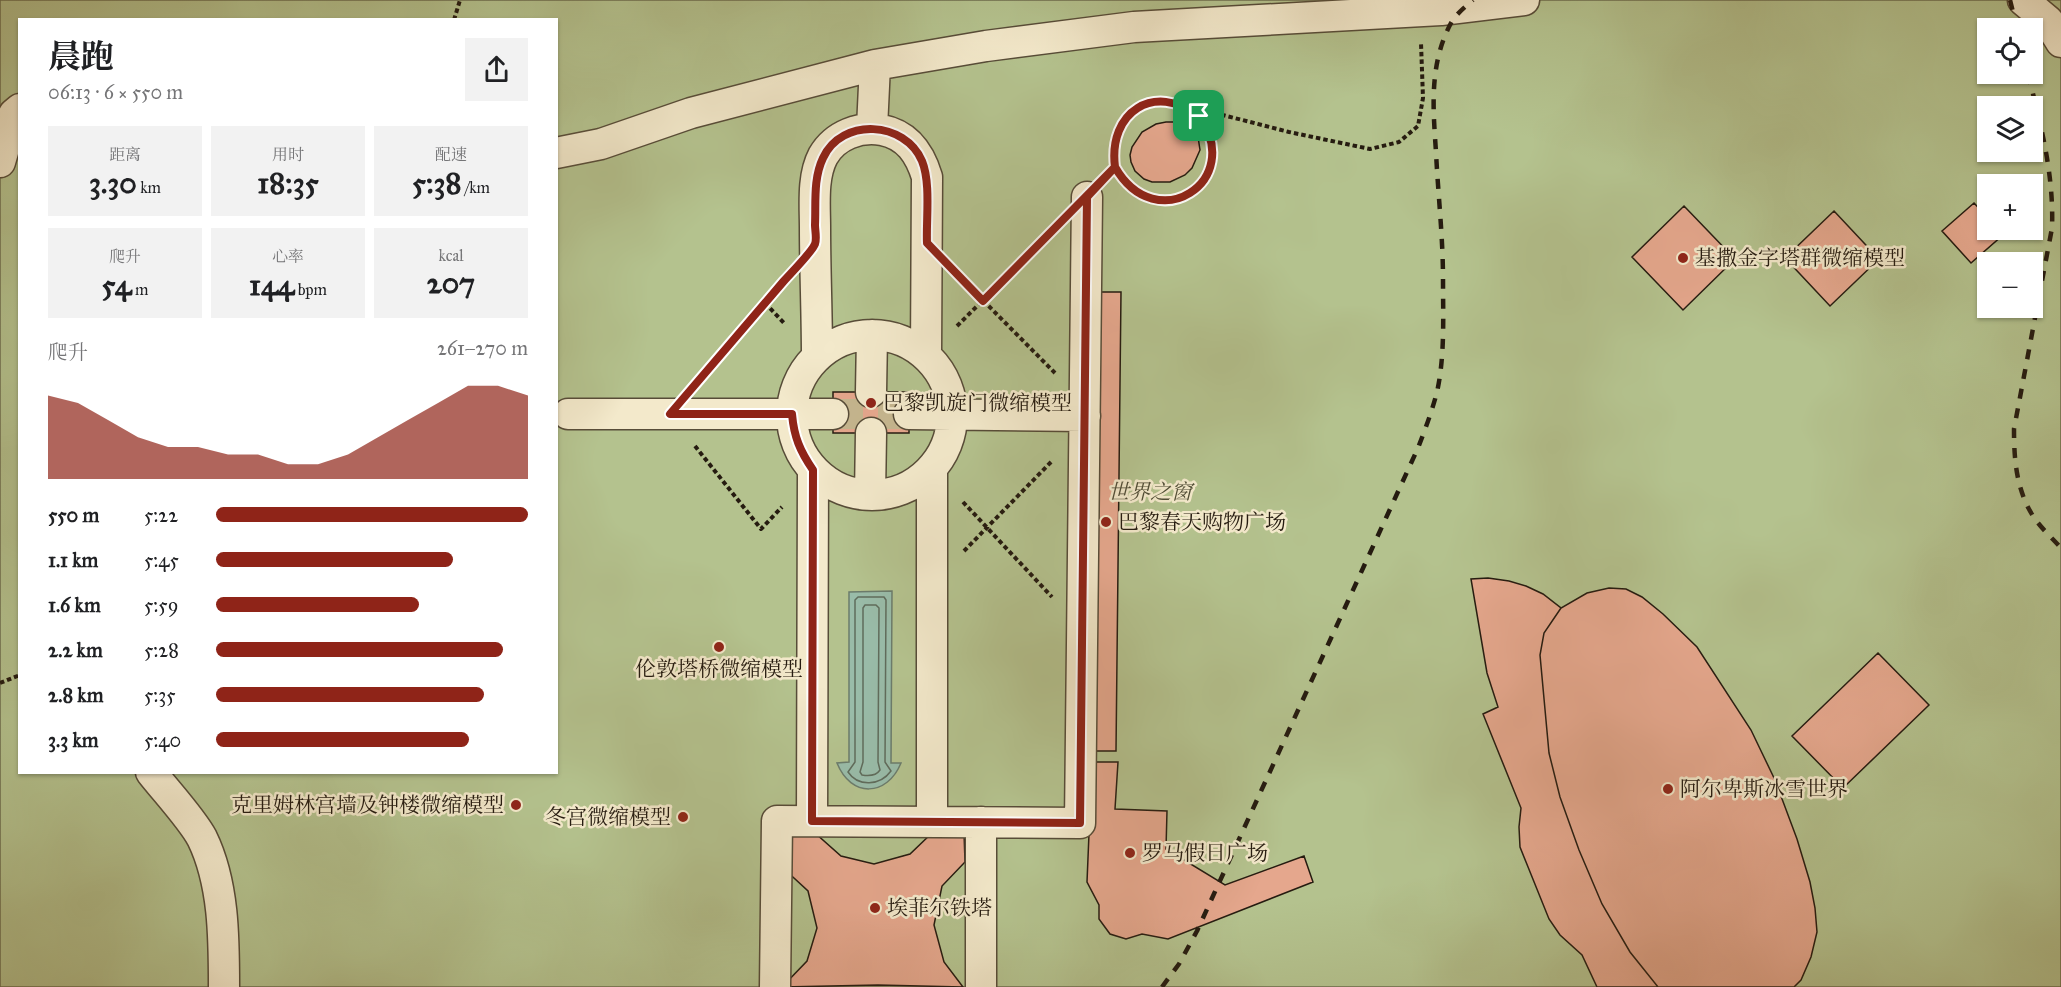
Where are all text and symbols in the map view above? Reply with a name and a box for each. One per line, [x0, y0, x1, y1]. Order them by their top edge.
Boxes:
map controls [1977, 18, 2043, 318]
button: locate [1977, 18, 2043, 84]
text: 晨跑 [48, 37, 114, 77]
button: share [465, 38, 528, 101]
text: 06:13 · 6 × 550 m [48, 80, 183, 104]
pin [1173, 90, 1224, 141]
button: layers [1977, 96, 2043, 162]
icon: arrive [1182, 99, 1215, 132]
text: 距离 [109, 145, 141, 164]
text: 用时 [272, 145, 304, 164]
text: 配速 [435, 145, 467, 164]
text: 3.30 [89, 165, 137, 201]
text: 18:35 [257, 165, 319, 201]
text: 5:38 [412, 165, 461, 201]
button: + [1977, 174, 2043, 240]
text: km [137, 178, 161, 197]
text: /km [461, 178, 490, 197]
place label: 基撒金字塔群微缩模型 [1695, 245, 1905, 271]
text: kcal [438, 246, 464, 265]
text: 爬升 [109, 247, 141, 266]
text: 心率 [272, 247, 304, 266]
marker: 基撒金字塔群微缩模型 [1676, 251, 1690, 265]
button: − [1977, 252, 2043, 318]
text: 207 [427, 265, 475, 301]
text: 54 [102, 267, 131, 303]
text: 144 [249, 267, 294, 303]
text: m [131, 280, 148, 299]
text: bpm [294, 280, 327, 299]
text: 261–270 m [437, 336, 528, 360]
text: 爬升 [48, 340, 88, 364]
place label: 巴黎凯旋门微缩模型 [883, 390, 1072, 416]
marker: 巴黎凯旋门微缩模型 [864, 396, 878, 410]
park label: 世界之窗 [1108, 479, 1195, 505]
text: 550 m [48, 503, 99, 527]
text: 5:22 [144, 503, 178, 527]
place label: 巴黎春天购物广场 [1118, 509, 1286, 535]
marker: 巴黎春天购物广场 [1099, 515, 1113, 529]
text: 1.1 km [48, 548, 98, 572]
text: 5:45 [144, 548, 179, 572]
text: 1.6 km [48, 593, 101, 617]
text: 5:59 [144, 593, 178, 617]
text: 2.2 km [48, 638, 103, 662]
text: 5:28 [144, 638, 179, 662]
marker: 伦敦塔桥微缩模型 [712, 640, 726, 654]
place label: 伦敦塔桥微缩模型 [635, 656, 803, 682]
text: 2.8 km [48, 683, 103, 707]
text: 5:35 [144, 683, 176, 707]
text: 3.3 km [48, 728, 99, 752]
text: 5:40 [144, 728, 181, 752]
place label: 阿尔卑斯冰雪世界 [1680, 776, 1848, 802]
marker: 阿尔卑斯冰雪世界 [1661, 782, 1675, 796]
place label: 克里姆林宫墙及钟楼微缩模型 [231, 792, 504, 818]
marker: 克里姆林宫墙及钟楼微缩模型 [509, 798, 523, 812]
place label: 冬宫微缩模型 [545, 804, 671, 830]
marker: 冬宫微缩模型 [676, 810, 690, 824]
place label: 罗马假日广场 [1142, 840, 1268, 866]
marker: 罗马假日广场 [1123, 846, 1137, 860]
place label: 埃菲尔铁塔 [887, 895, 992, 921]
marker: 埃菲尔铁塔 [868, 901, 882, 915]

